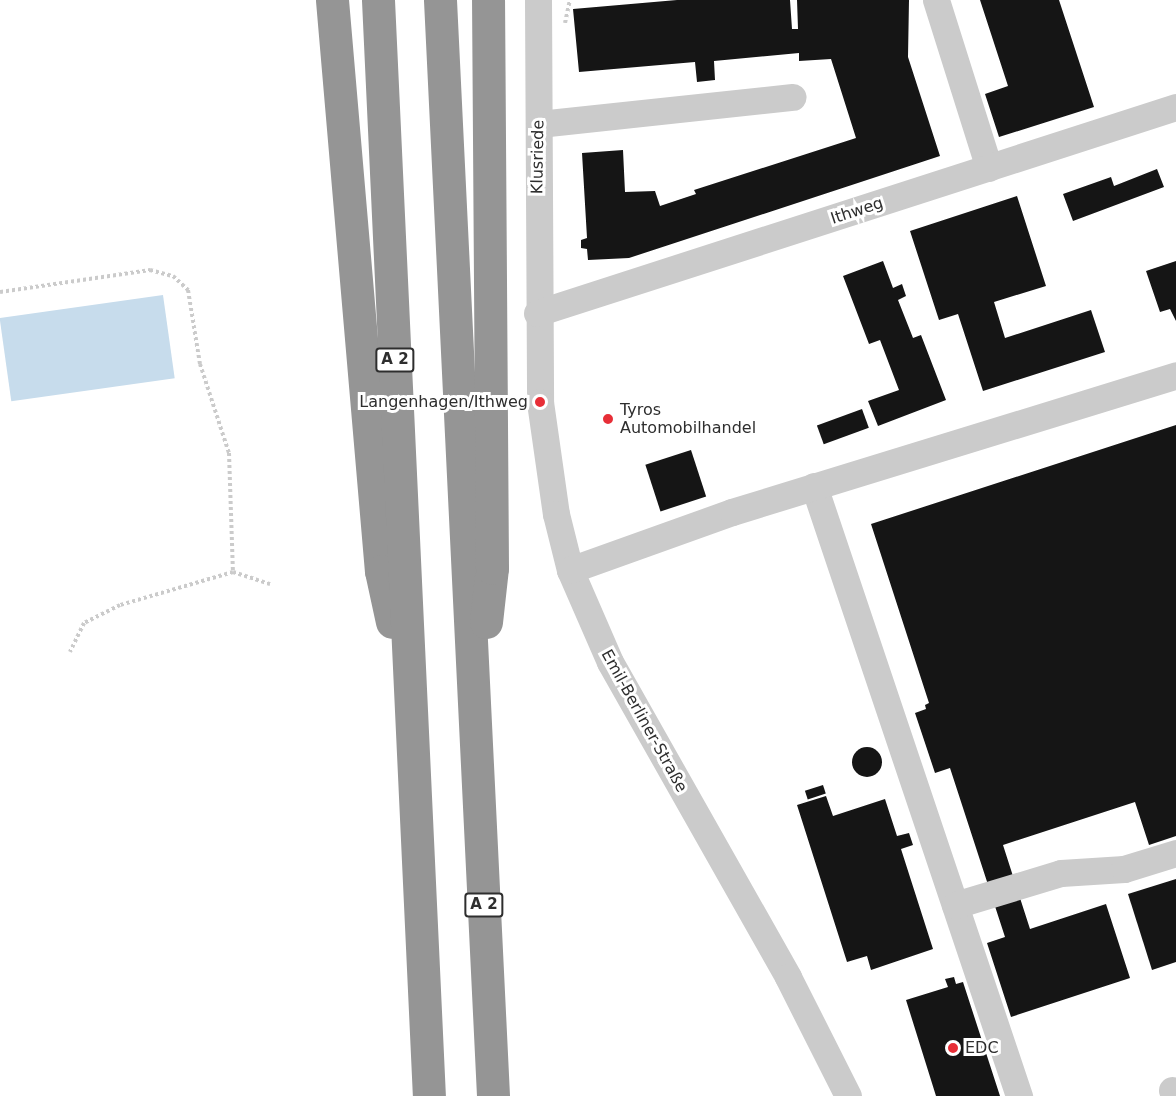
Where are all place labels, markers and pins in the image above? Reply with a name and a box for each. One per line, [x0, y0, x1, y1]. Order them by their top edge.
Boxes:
place label: Langenhagen/Ithweg [359, 392, 528, 412]
marker: Langenhagen/Ithweg [533, 395, 547, 409]
place label: Tyros Automobilhandel [620, 400, 756, 438]
marker: Tyros Automobilhandel [601, 412, 615, 426]
place label: EDC [965, 1038, 999, 1058]
marker: EDC [946, 1041, 960, 1055]

